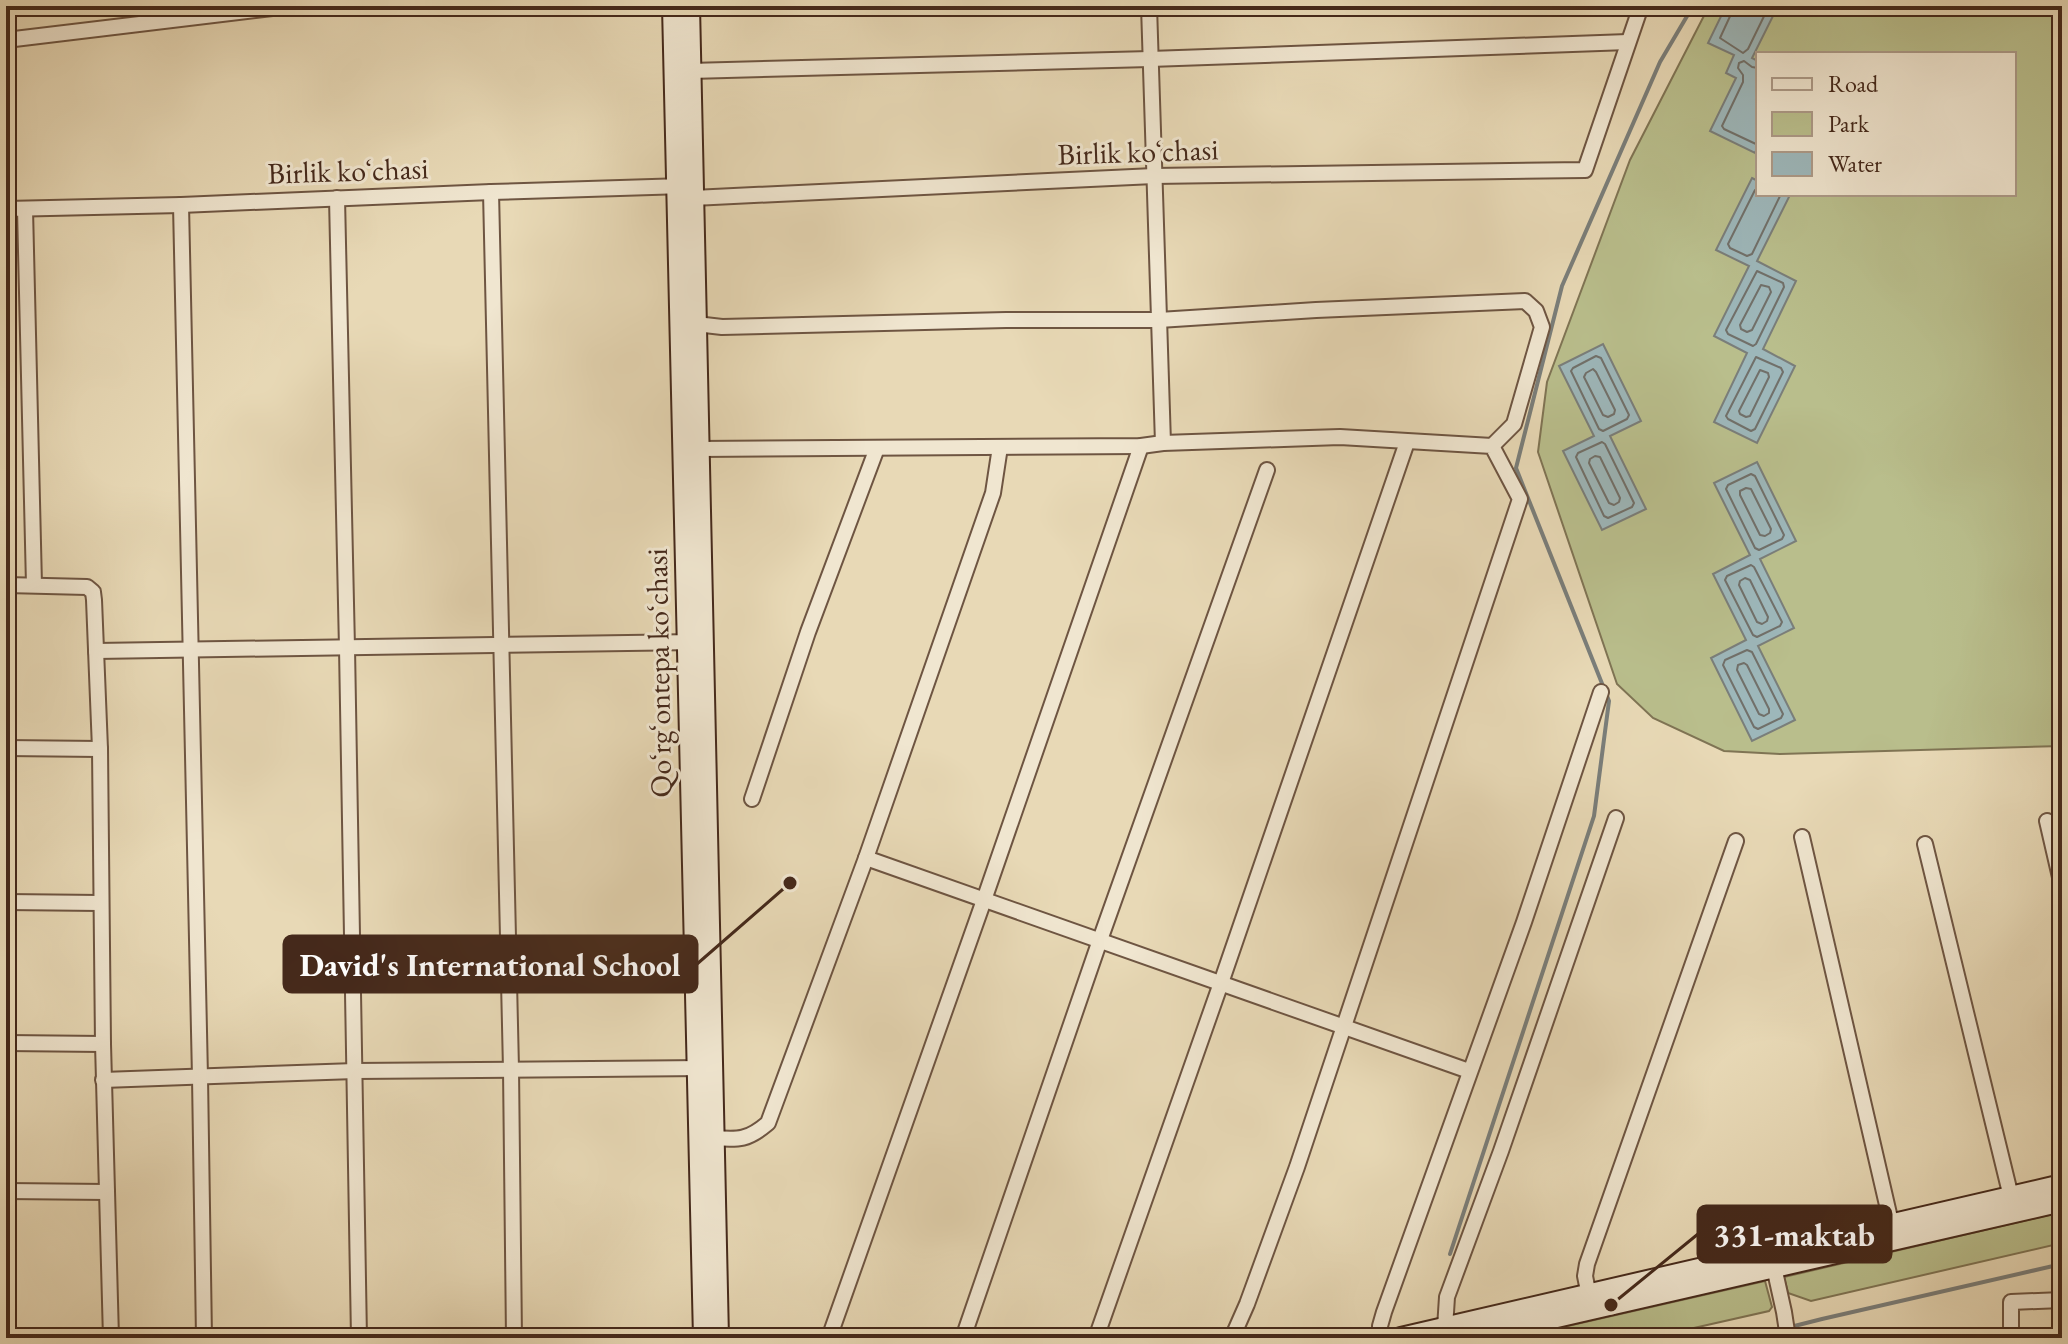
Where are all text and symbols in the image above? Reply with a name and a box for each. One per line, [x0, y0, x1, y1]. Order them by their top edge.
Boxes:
legend [1756, 52, 2016, 196]
text: Road [1828, 68, 1879, 99]
text: Park [1828, 108, 1870, 139]
street label: Birlik koʻchasi [1057, 129, 1219, 174]
street label: Birlik koʻchasi [267, 148, 429, 193]
text: Water [1828, 148, 1882, 179]
street label: Qoʻrgʻontepa koʻchasi [637, 548, 680, 798]
callout: David's International School [284, 936, 697, 992]
text: David's International School [299, 944, 681, 986]
callout: 331-maktab [1698, 1206, 1891, 1262]
text: 331-maktab [1713, 1214, 1875, 1256]

